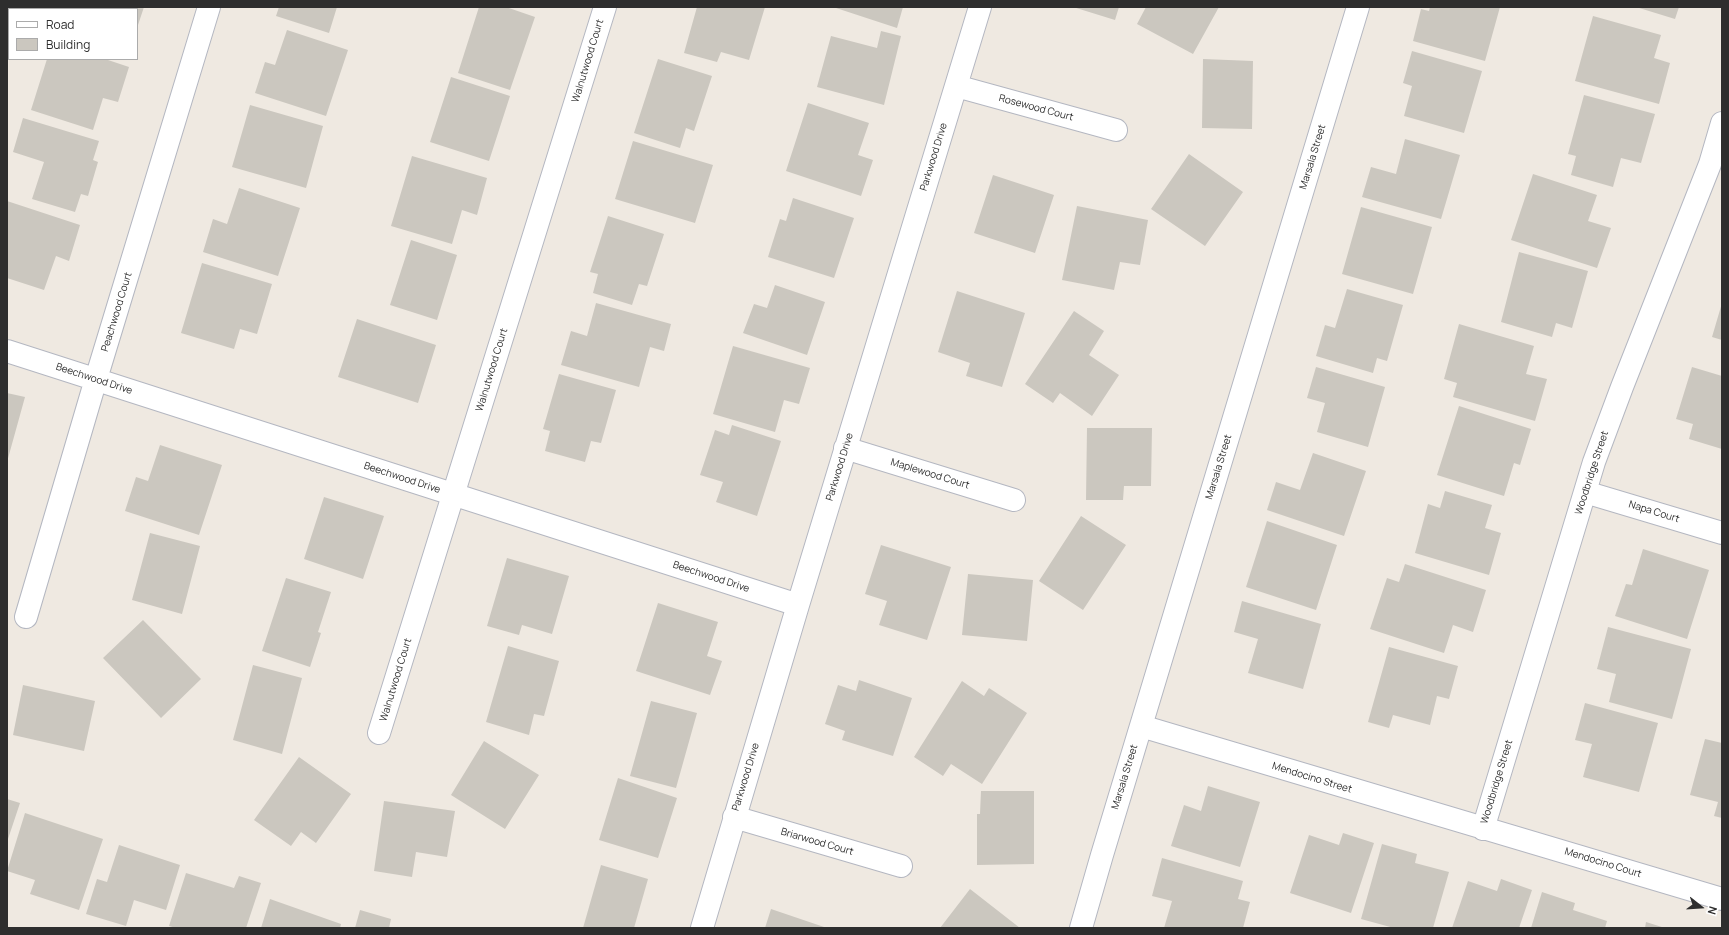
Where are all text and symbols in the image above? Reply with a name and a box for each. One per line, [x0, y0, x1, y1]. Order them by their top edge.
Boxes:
legend [8, 8, 138, 60]
text: Road [46, 16, 74, 33]
street label: Walnutwood Court [570, 18, 606, 104]
text: Building [46, 36, 90, 53]
street label: Rosewood Court [997, 92, 1075, 124]
street label: Parkwood Drive [918, 122, 950, 192]
street label: Marsala Street [1297, 123, 1329, 191]
street label: Peachwood Court [99, 271, 135, 353]
street label: Walnutwood Court [474, 327, 510, 413]
street label: Beechwood Drive [54, 361, 134, 397]
street label: Woodbridge Street [1573, 430, 1611, 516]
street label: Parkwood Drive [824, 432, 856, 502]
street label: Marsala Street [1203, 433, 1235, 501]
street label: Maplewood Court [889, 456, 971, 492]
street label: Beechwood Drive [362, 460, 442, 496]
street label: Napa Court [1627, 499, 1681, 525]
street label: Beechwood Drive [671, 559, 751, 595]
street label: Walnutwood Court [378, 637, 414, 723]
street label: Woodbridge Street [1478, 738, 1516, 826]
street label: Parkwood Drive [730, 742, 762, 812]
street label: Marsala Street [1109, 743, 1141, 811]
street label: Mendocino Street [1271, 760, 1353, 796]
street label: Briarwood Court [779, 826, 855, 858]
street label: Mendocino Court [1563, 846, 1643, 880]
north arrow [1681, 887, 1721, 927]
text: N [1705, 905, 1721, 917]

